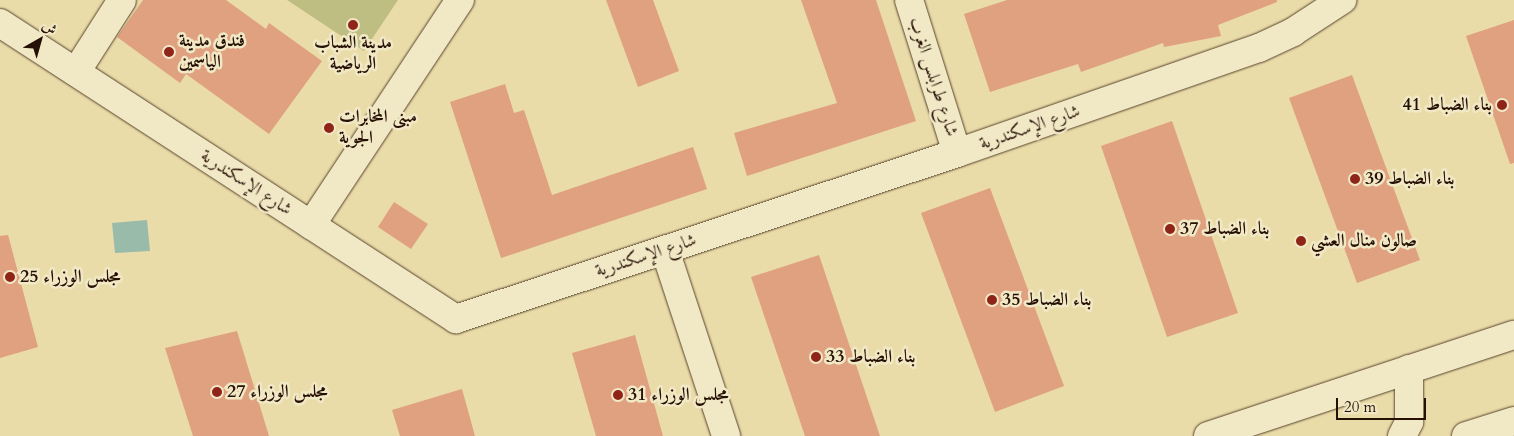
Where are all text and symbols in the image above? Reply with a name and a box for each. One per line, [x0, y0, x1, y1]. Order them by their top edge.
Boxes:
north arrow [15, 15, 65, 65]
street label: شارع طرابلس الغرب [904, 15, 962, 139]
text: ش [38, 16, 61, 40]
marker: مدينة الشباب الرياضية [347, 19, 359, 31]
place label: فندق مدينة الياسمين [179, 31, 245, 74]
place label: مدينة الشباب الرياضية [314, 33, 392, 76]
marker: فندق مدينة الياسمين [163, 46, 175, 58]
place label: بناء الضباط 41 [1403, 94, 1492, 116]
marker: بناء الضباط 41 [1496, 99, 1508, 111]
street label: شارع الإسكندرية [977, 101, 1083, 155]
place label: مبنى المخابرات الجوية [339, 107, 417, 150]
marker: مبنى المخابرات الجوية [323, 122, 335, 134]
street label: شارع الإسكندرية [196, 145, 296, 221]
place label: بناء الضباط 39 [1365, 168, 1454, 190]
marker: بناء الضباط 39 [1349, 173, 1361, 185]
place label: بناء الضباط 37 [1180, 218, 1269, 240]
marker: بناء الضباط 37 [1164, 223, 1176, 235]
street label: شارع الإسكندرية [593, 230, 699, 282]
place label: صالون منال العشي [1311, 230, 1417, 252]
marker: صالون منال العشي [1295, 235, 1307, 247]
place label: مجلس الوزراء 25 [20, 266, 120, 288]
marker: مجلس الوزراء 25 [4, 271, 16, 283]
place label: بناء الضباط 35 [1002, 289, 1091, 311]
marker: بناء الضباط 35 [986, 294, 998, 306]
place label: بناء الضباط 33 [826, 346, 915, 368]
marker: بناء الضباط 33 [810, 351, 822, 363]
place label: مجلس الوزراء 27 [227, 381, 327, 403]
place label: مجلس الوزراء 31 [628, 384, 728, 406]
marker: مجلس الوزراء 27 [211, 386, 223, 398]
scale bar [1339, 388, 1429, 420]
marker: مجلس الوزراء 31 [612, 389, 624, 401]
text: 20 m [1344, 397, 1376, 417]

